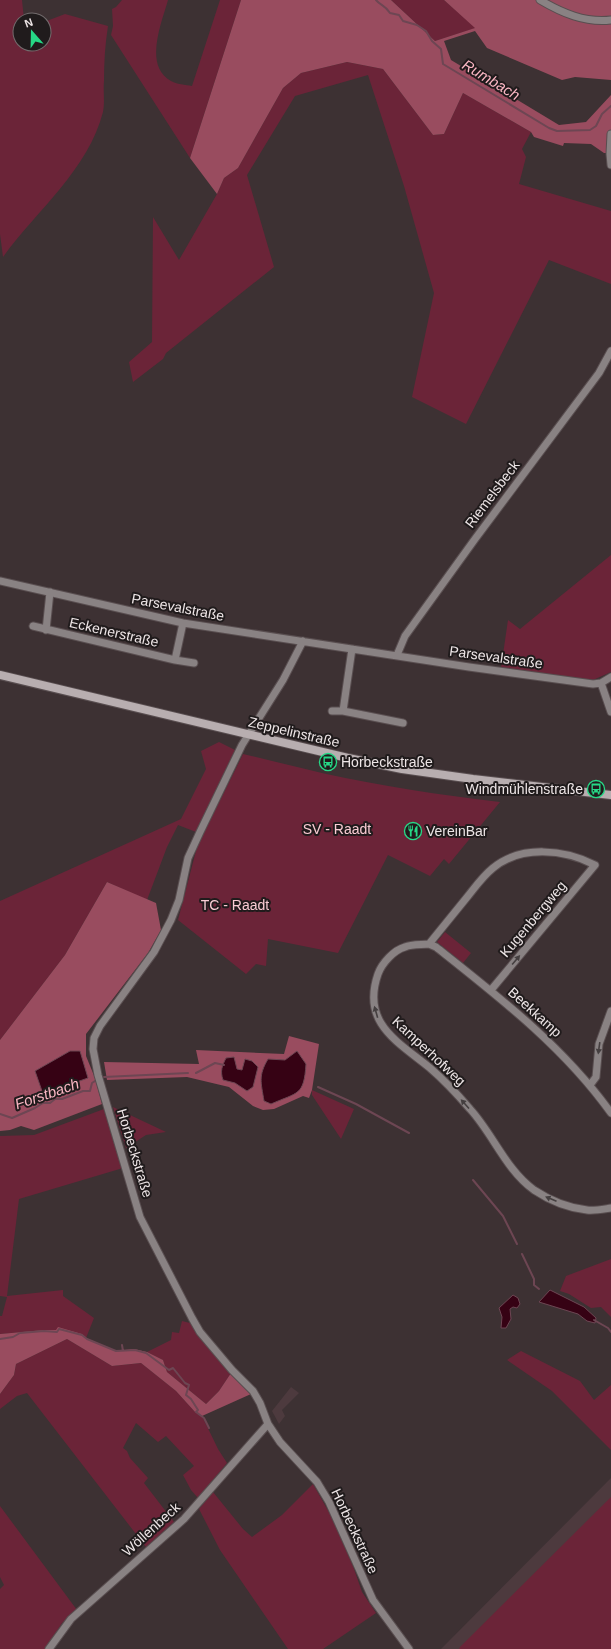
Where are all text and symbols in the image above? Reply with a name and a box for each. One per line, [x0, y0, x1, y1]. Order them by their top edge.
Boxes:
north arrow [12, 12, 52, 52]
text: N [23, 16, 34, 30]
water label: Rumbach [459, 56, 523, 103]
street label: Riemelsbeck [461, 456, 523, 531]
street label: Parsevalstraße [130, 590, 226, 624]
street label: Eckenerstraße [68, 614, 160, 650]
street label: Parsevalstraße [448, 643, 544, 672]
street label: Zeppelinstraße [247, 714, 341, 750]
bus stop icon: Horbeckstraße [318, 752, 338, 772]
place label: Horbeckstraße [341, 754, 433, 770]
bus stop icon: Windmühlenstraße [586, 779, 606, 799]
place label: Windmühlenstraße [466, 781, 583, 797]
park label: SV - Raadt [303, 821, 371, 837]
restaurant icon: VereinBar [403, 821, 423, 841]
place label: VereinBar [426, 823, 488, 839]
street label: Kugenbergweg [497, 878, 569, 960]
park label: TC - Raadt [201, 897, 269, 913]
one-way arrow [512, 955, 521, 966]
street label: Beekkamp [505, 984, 565, 1040]
one-way arrow [373, 1005, 379, 1017]
street label: Kamperhofweg [389, 1013, 469, 1089]
one-way arrow [596, 1042, 602, 1054]
water label: Forstbach [13, 1075, 81, 1112]
one-way arrow [461, 1098, 470, 1109]
street label: Horbeckstraße [114, 1107, 156, 1199]
one-way arrow [545, 1196, 557, 1202]
street label: Horbeckstraße [328, 1486, 382, 1576]
street label: Wöllenbeck [119, 1498, 184, 1559]

